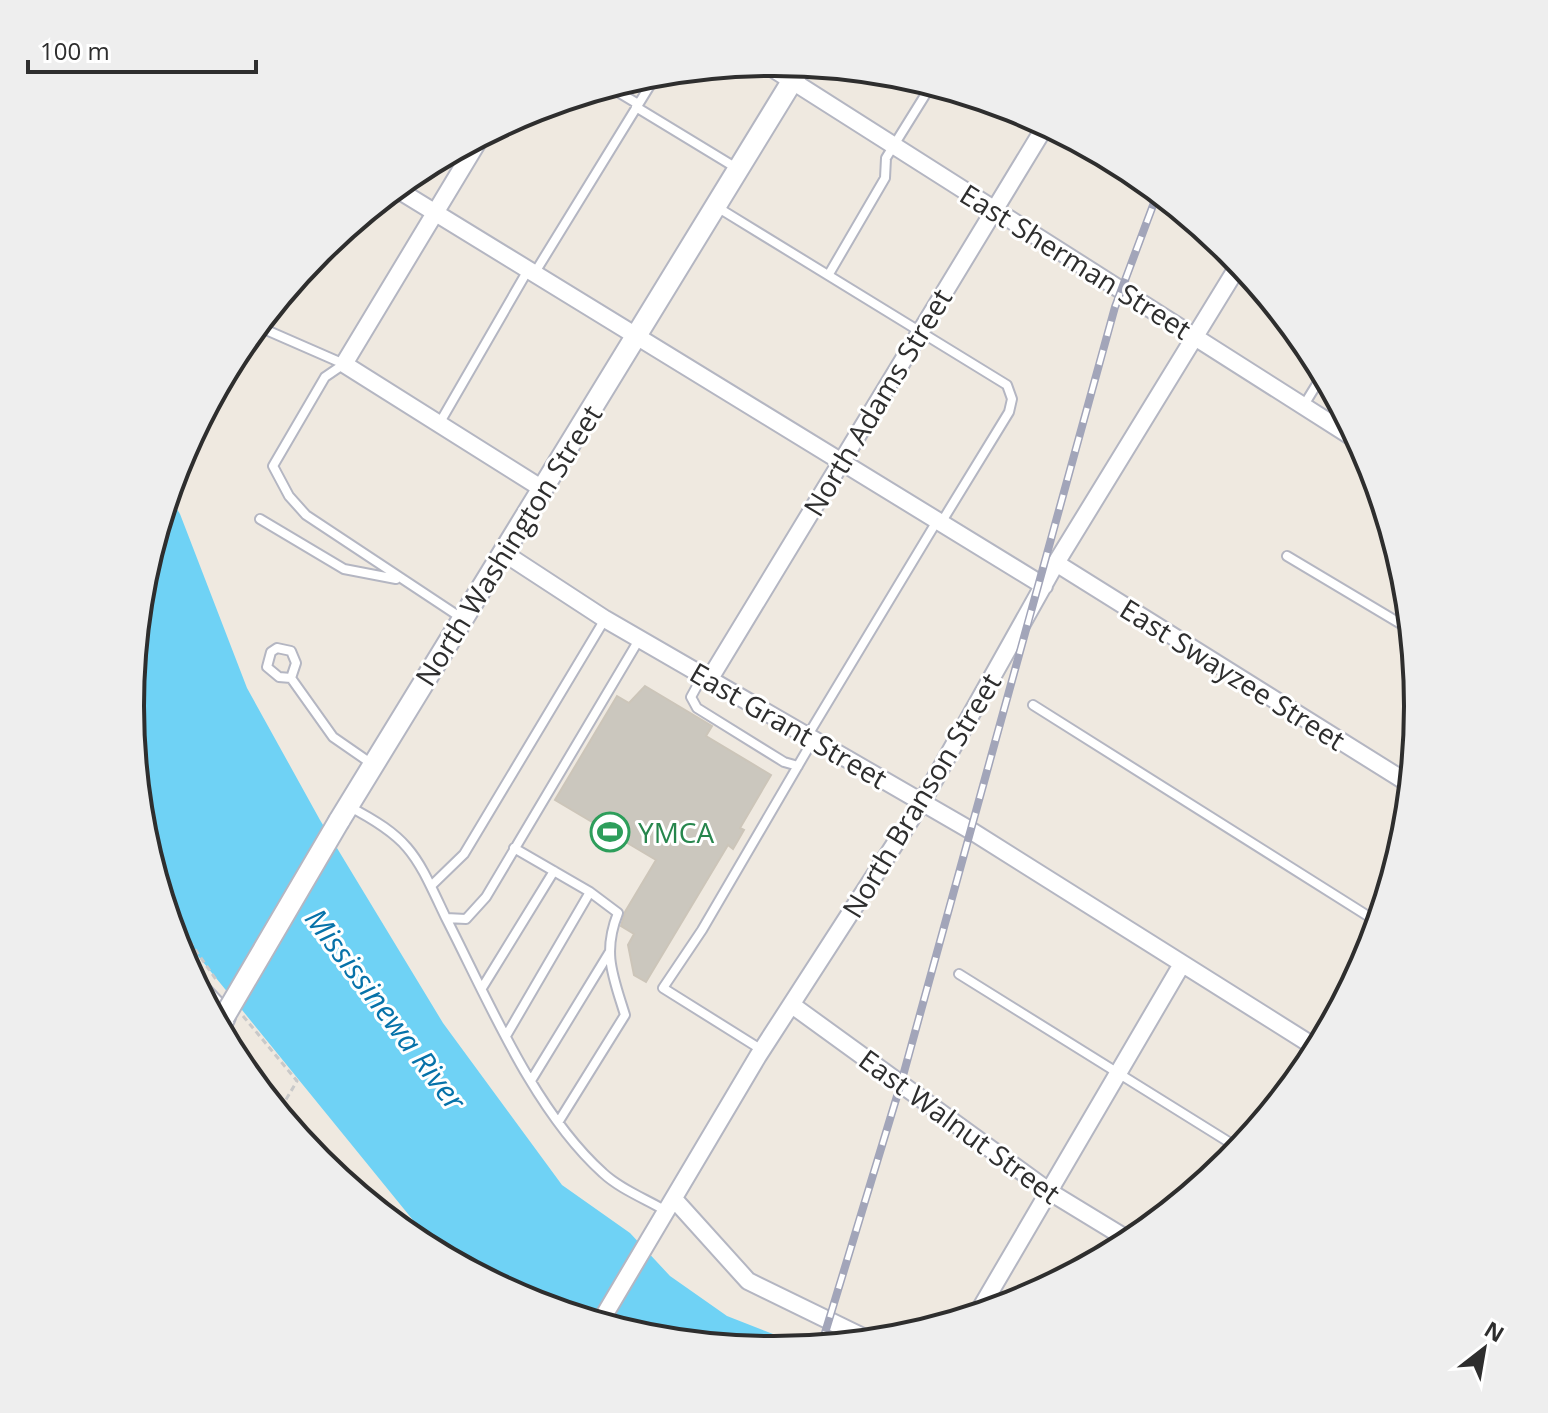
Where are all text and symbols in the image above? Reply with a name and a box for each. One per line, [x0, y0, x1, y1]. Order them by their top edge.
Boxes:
scale bar [28, 24, 256, 74]
text: 100 m [40, 34, 110, 67]
street label: East Sherman Street [953, 175, 1199, 347]
street label: North Adams Street [794, 281, 960, 523]
street label: North Washington Street [406, 397, 610, 693]
street label: East Swayzee Street [1113, 589, 1353, 759]
street label: East Grant Street [683, 653, 895, 797]
street label: North Branson Street [833, 666, 1009, 924]
sports icon: YMCA [589, 811, 631, 853]
place label: YMCA [638, 813, 714, 851]
water label: Mississinewa River [296, 899, 476, 1119]
street label: East Walnut Street [852, 1040, 1068, 1212]
north arrow [1444, 1309, 1524, 1389]
text: N [1479, 1314, 1510, 1348]

